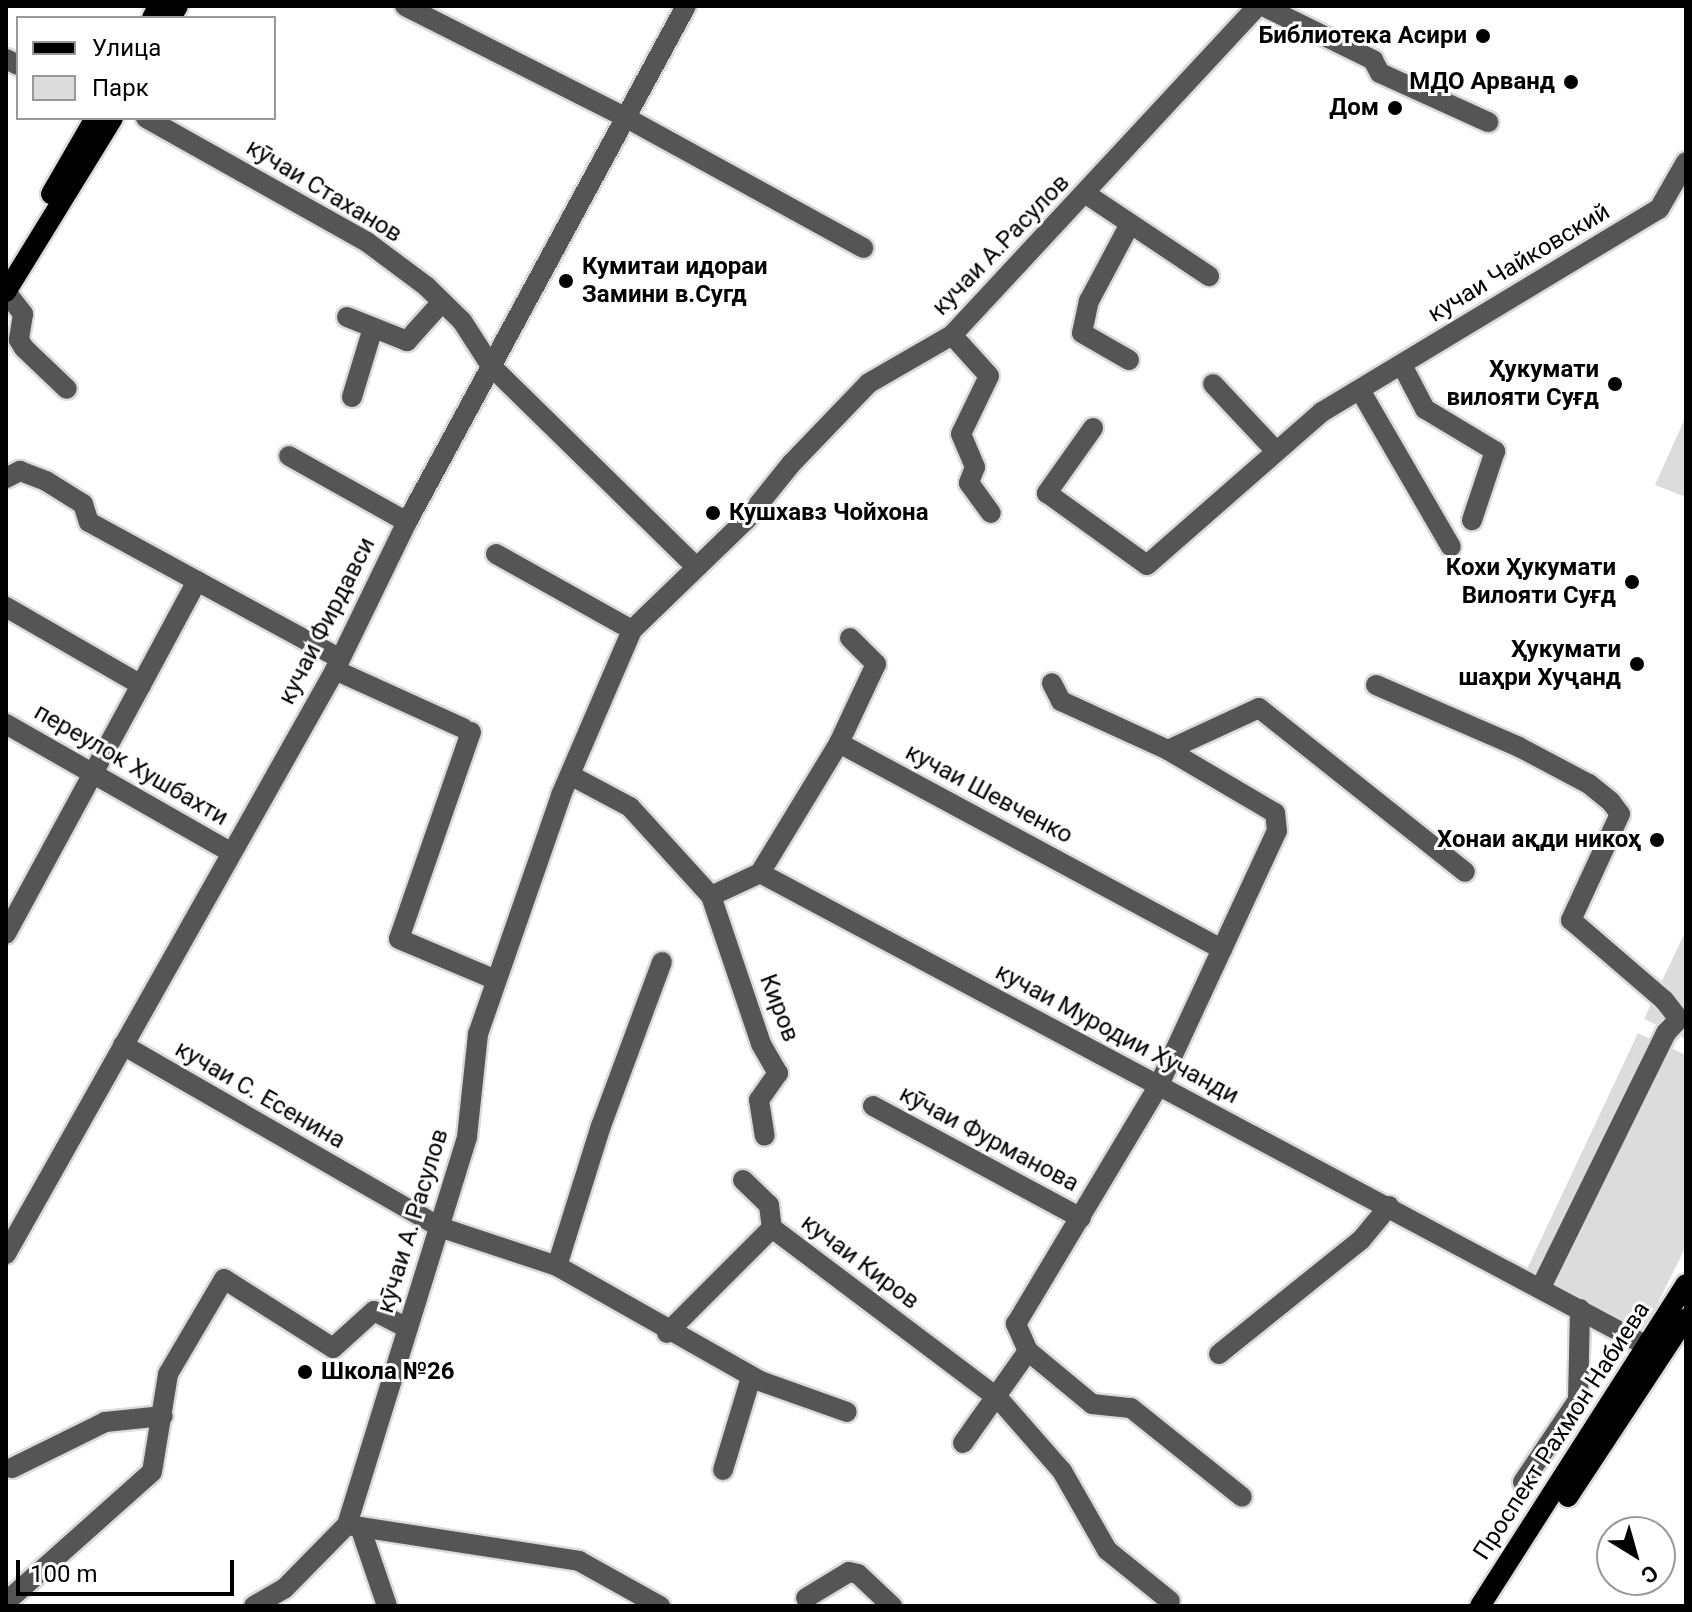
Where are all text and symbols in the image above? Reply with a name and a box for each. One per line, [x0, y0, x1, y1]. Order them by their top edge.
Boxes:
legend [16, 16, 276, 120]
place label: Библиотека Асири [1259, 22, 1467, 50]
marker: Библиотека Асири [1474, 27, 1492, 45]
text: Улица [92, 34, 161, 62]
place label: МДО Арванд [1409, 68, 1555, 96]
marker: МДО Арванд [1562, 73, 1580, 91]
text: Парк [92, 74, 149, 102]
place label: Дом [1329, 94, 1379, 122]
marker: Дом [1386, 99, 1404, 117]
street label: кӯчаи Стаханов [241, 133, 407, 249]
street label: кучаи А.Расулов [926, 168, 1076, 322]
street label: кучаи Чайковский [1423, 197, 1615, 329]
place label: Кумитаи идораи Замини в.Сугд [582, 253, 768, 309]
marker: Кумитаи идораи Замини в.Сугд [557, 272, 575, 290]
place label: Ҳукумати вилояти Суғд [1446, 356, 1599, 412]
marker: Ҳукумати вилояти Суғд [1606, 375, 1624, 393]
place label: Кушхавз Чойхона [729, 499, 928, 527]
marker: Кушхавз Чойхона [704, 504, 722, 522]
street label: кучаи Фирдавси [273, 533, 381, 709]
place label: Кохи Ҳукумати Вилояти Суғд [1446, 554, 1616, 610]
marker: Кохи Ҳукумати Вилояти Суғд [1623, 573, 1641, 591]
place label: Ҳукумати шаҳри Хуҷанд [1458, 636, 1621, 692]
marker: Ҳукумати шаҳри Хуҷанд [1628, 655, 1646, 673]
street label: переулок Хушбахти [29, 698, 233, 832]
street label: кучаи Шевченко [900, 738, 1078, 850]
place label: Хонаи ақди никоҳ [1437, 826, 1641, 854]
marker: Хонаи ақди никоҳ [1648, 831, 1666, 849]
street label: кучаи Муродии Хучанди [990, 958, 1244, 1110]
street label: Киров [753, 970, 805, 1046]
street label: кучаи С. Есенина [170, 1035, 350, 1155]
street label: кӯчаи Фурманова [894, 1080, 1084, 1198]
street label: кӯчаи А. Расулов [371, 1125, 455, 1317]
street label: кучаи Киров [795, 1208, 925, 1316]
street label: Проспект Рахмон Набиева [1468, 1297, 1656, 1565]
place label: Школа №26 [321, 1358, 455, 1386]
marker: Школа №26 [296, 1363, 314, 1381]
north arrow [1596, 1516, 1676, 1596]
scale bar [20, 1544, 238, 1594]
text: 100 m [30, 1560, 97, 1588]
text: С [1636, 1560, 1663, 1588]

